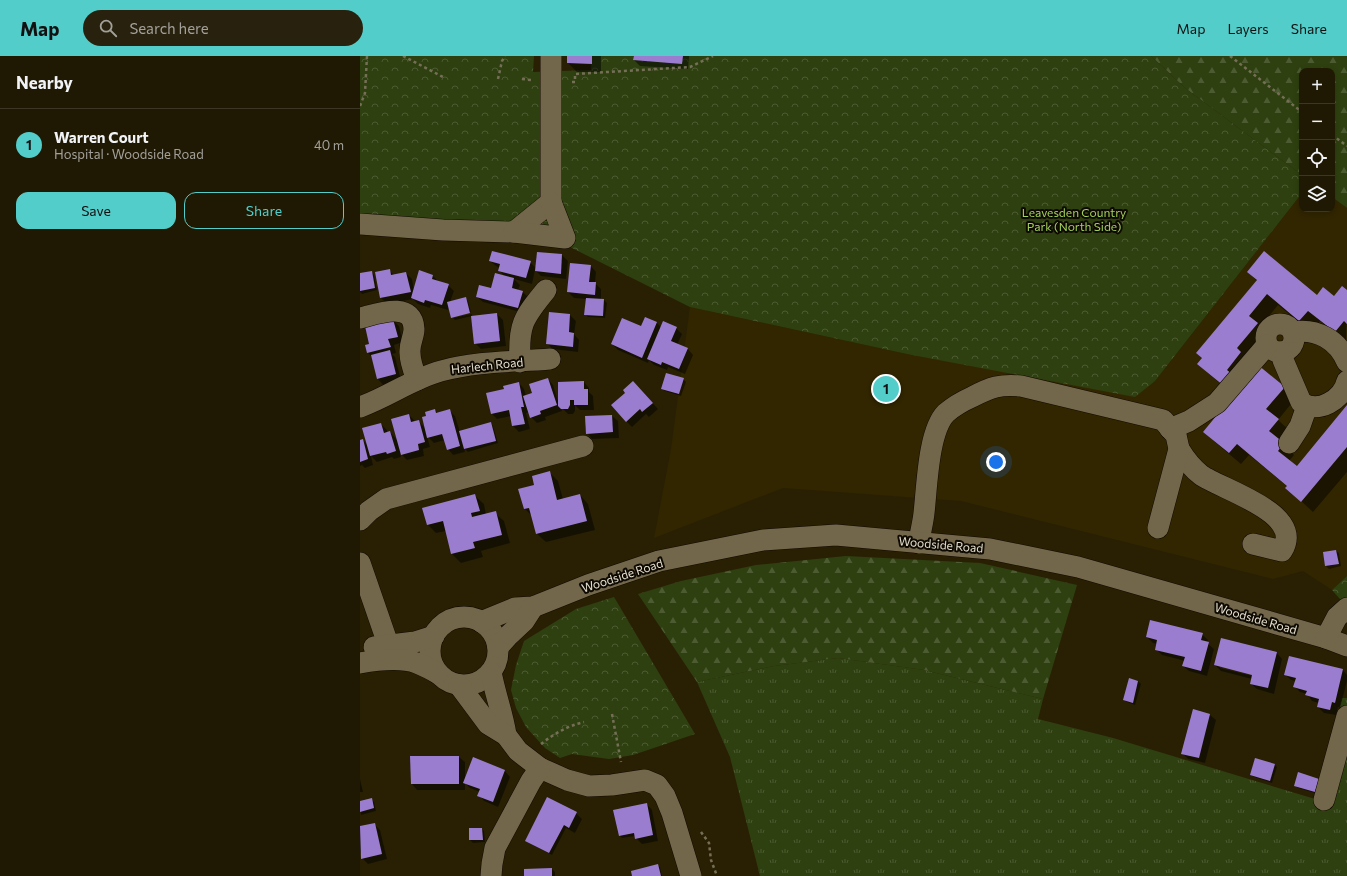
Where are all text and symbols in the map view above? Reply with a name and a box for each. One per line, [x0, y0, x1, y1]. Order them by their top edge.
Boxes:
search box [83, 10, 363, 46]
text: Map [20, 17, 59, 40]
icon: search [97, 17, 119, 39]
text: Search here [129, 19, 209, 37]
text: Map [1177, 20, 1205, 37]
text: Layers [1227, 20, 1269, 37]
text: Share [1291, 20, 1327, 37]
map controls [1299, 68, 1335, 212]
button: + [1299, 68, 1335, 104]
text: Nearby [16, 72, 73, 93]
button: − [1299, 104, 1335, 140]
text: Warren Court [54, 128, 149, 146]
text: 1 [26, 137, 32, 153]
text: 40 m [314, 137, 344, 153]
button: locate [1299, 140, 1335, 176]
text: Hospital · Woodside Road [54, 146, 204, 162]
button: layers [1299, 176, 1335, 212]
button: Save [16, 192, 176, 229]
button: Share [184, 192, 344, 229]
park label: Leavesden Country Park (North Side) [1022, 205, 1126, 233]
street label: Harlech Road [450, 354, 524, 376]
pin: 1 [873, 374, 899, 404]
your location [986, 452, 1006, 472]
street label: Woodside Road [898, 533, 984, 555]
street label: Woodside Road [580, 555, 665, 595]
street label: Woodside Road [1213, 600, 1299, 636]

